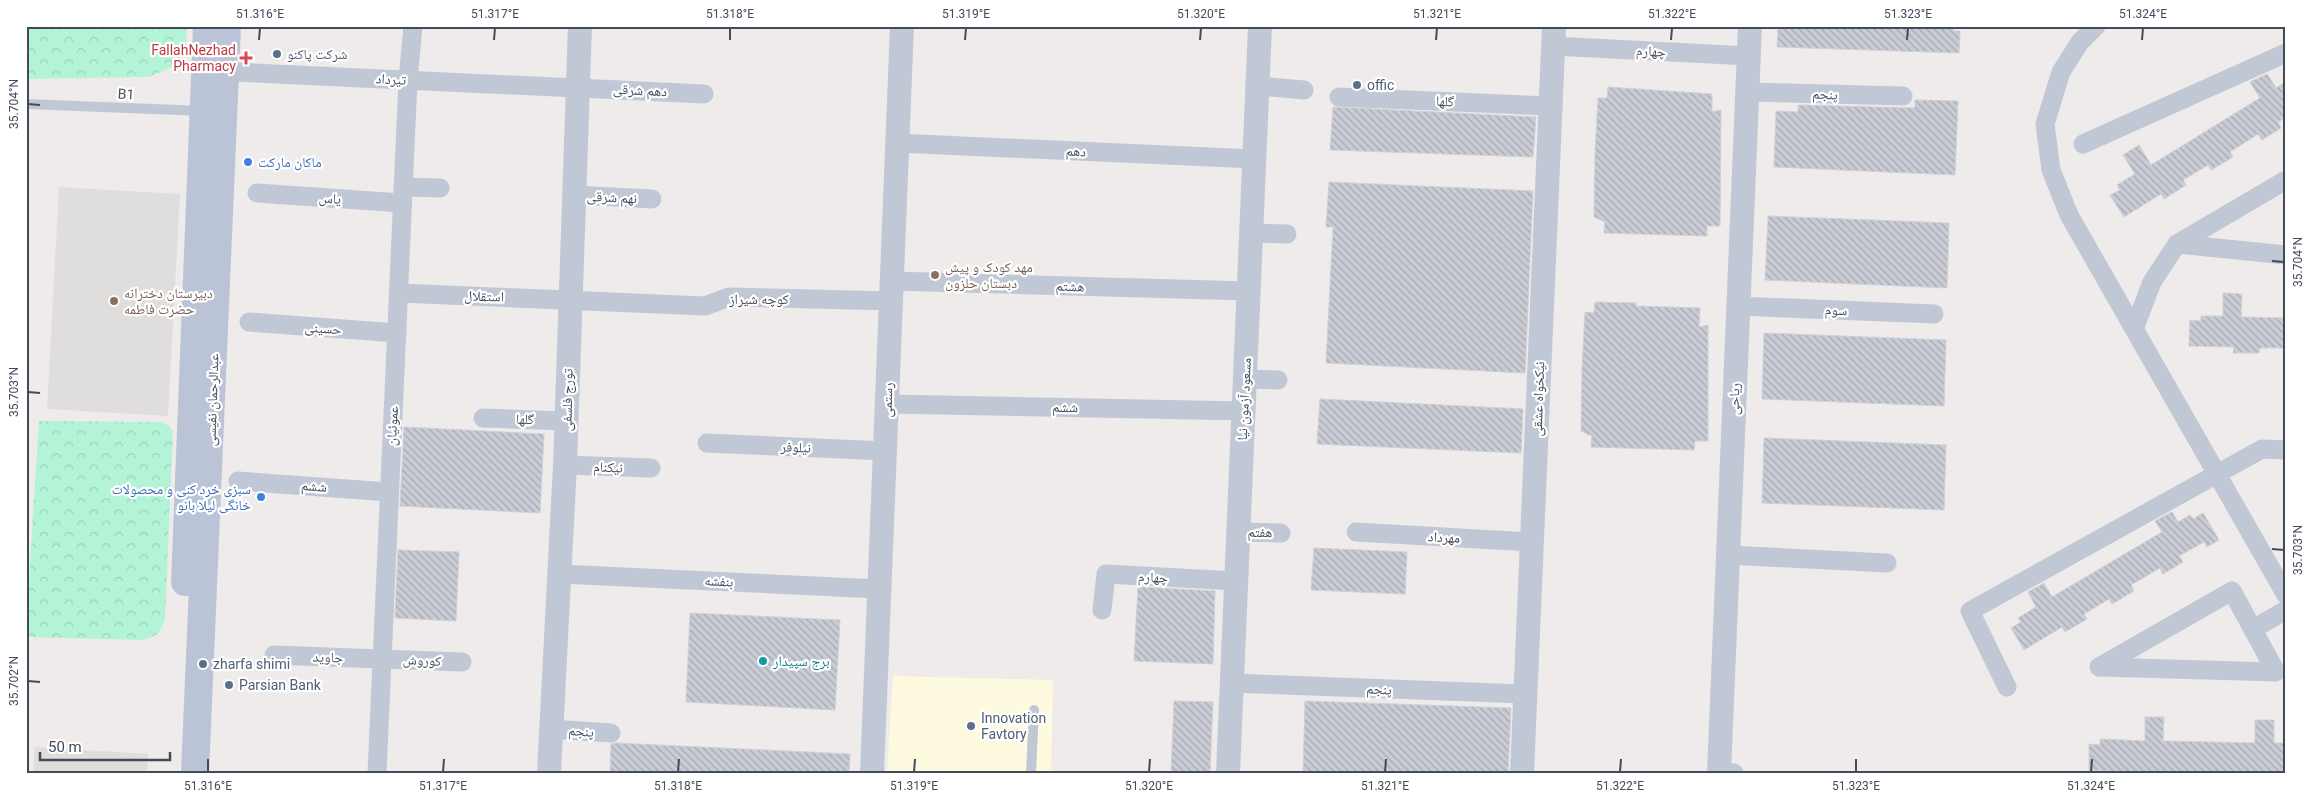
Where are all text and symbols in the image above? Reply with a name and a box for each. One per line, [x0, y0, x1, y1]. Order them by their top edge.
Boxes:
text: 51.316°E [236, 7, 284, 21]
text: 51.317°E [471, 7, 519, 21]
text: 51.318°E [706, 7, 754, 21]
text: 51.319°E [942, 7, 990, 21]
text: 51.320°E [1177, 7, 1225, 21]
text: 51.321°E [1413, 7, 1461, 21]
text: 51.322°E [1648, 7, 1696, 21]
text: 51.323°E [1884, 7, 1932, 21]
text: 51.324°E [2119, 7, 2167, 21]
place label: FallahNezhad Pharmacy [151, 42, 236, 74]
street label: چهارم [1635, 42, 1667, 62]
place label: شرکت پاکنو [287, 46, 347, 63]
marker: شرکت پاکنو [271, 48, 283, 60]
marker: FallahNezhad Pharmacy [240, 52, 252, 64]
street label: تیرداد [375, 70, 407, 89]
place label: offic [1367, 77, 1394, 93]
text: 35.704°N [7, 79, 21, 129]
marker: offic [1351, 79, 1363, 91]
street label: دهم شرقی [612, 81, 668, 101]
street label: B1 [117, 86, 135, 102]
street label: پنجم [1812, 86, 1838, 104]
street label: گلها [1436, 93, 1455, 109]
street label: دهم [1065, 142, 1087, 162]
place label: ماکان مارکت [258, 154, 322, 171]
marker: ماکان مارکت [242, 156, 254, 168]
street label: نهم شرقی [586, 188, 638, 208]
street label: یاس [318, 189, 342, 208]
text: 35.704°N [2291, 237, 2305, 287]
place label: مهد کودک و پیش دبستان حلزون [945, 259, 1033, 292]
marker: مهد کودک و پیش دبستان حلزون [929, 269, 941, 281]
street label: هشتم [1055, 278, 1085, 296]
place label: دبیرستان دخترانه حضرت فاطمه [124, 285, 213, 318]
street label: استقلال [464, 287, 504, 306]
street label: کوچه شیراز [728, 291, 789, 308]
marker: دبیرستان دخترانه حضرت فاطمه [108, 295, 120, 307]
street label: سوم [1824, 302, 1848, 320]
street label: حسینی [304, 319, 342, 338]
street label: عبدالرحمان نفیسی [202, 353, 223, 447]
street label: مسعود آزمون نیا [1234, 357, 1255, 441]
street label: نیکخواه عشقی [1529, 361, 1548, 437]
text: 35.703°N [7, 367, 21, 417]
street label: تورج فلسفی [558, 368, 578, 432]
street label: رستمی [878, 382, 897, 418]
street label: ریاحی [1725, 383, 1744, 415]
street label: ششم [1052, 399, 1078, 417]
street label: عموئیان [383, 406, 402, 446]
street label: گلها [516, 411, 535, 427]
street label: نیلوفر [779, 438, 812, 457]
street label: نیکنام [593, 458, 623, 478]
street label: ششم [300, 477, 327, 497]
place label: سبزی خرد کنی و محصولات خانگی لیلا بانو [112, 481, 251, 514]
marker: سبزی خرد کنی و محصولات خانگی لیلا بانو [255, 491, 267, 503]
street label: هفتم [1247, 524, 1273, 542]
text: 35.703°N [2291, 525, 2305, 575]
street label: مهرداد [1427, 528, 1461, 547]
street label: چهارم [1137, 568, 1169, 588]
street label: بنفشه [704, 572, 734, 590]
street label: جاوید [312, 648, 344, 667]
street label: کوروش [402, 651, 442, 670]
place label: برج سپیدار [772, 653, 830, 671]
marker: برج سپیدار [757, 655, 769, 667]
text: 35.702°N [7, 656, 21, 706]
place label: zharfa shimi [213, 656, 290, 672]
marker: zharfa shimi [197, 658, 209, 670]
place label: Parsian Bank [239, 677, 322, 693]
marker: Parsian Bank [223, 679, 235, 691]
street label: پنجم [1366, 681, 1392, 699]
place label: Innovation Favtory [981, 710, 1046, 742]
marker: Innovation Favtory [965, 720, 977, 732]
street label: پنجم [568, 722, 595, 742]
scale bar [40, 729, 170, 761]
text: 50 m [48, 738, 82, 756]
text: 51.316°E [184, 779, 232, 793]
text: 51.317°E [419, 779, 467, 793]
text: 51.318°E [654, 779, 702, 793]
text: 51.319°E [890, 779, 938, 793]
text: 51.320°E [1125, 779, 1173, 793]
text: 51.321°E [1361, 779, 1409, 793]
text: 51.322°E [1596, 779, 1644, 793]
text: 51.323°E [1832, 779, 1880, 793]
text: 51.324°E [2067, 779, 2115, 793]

